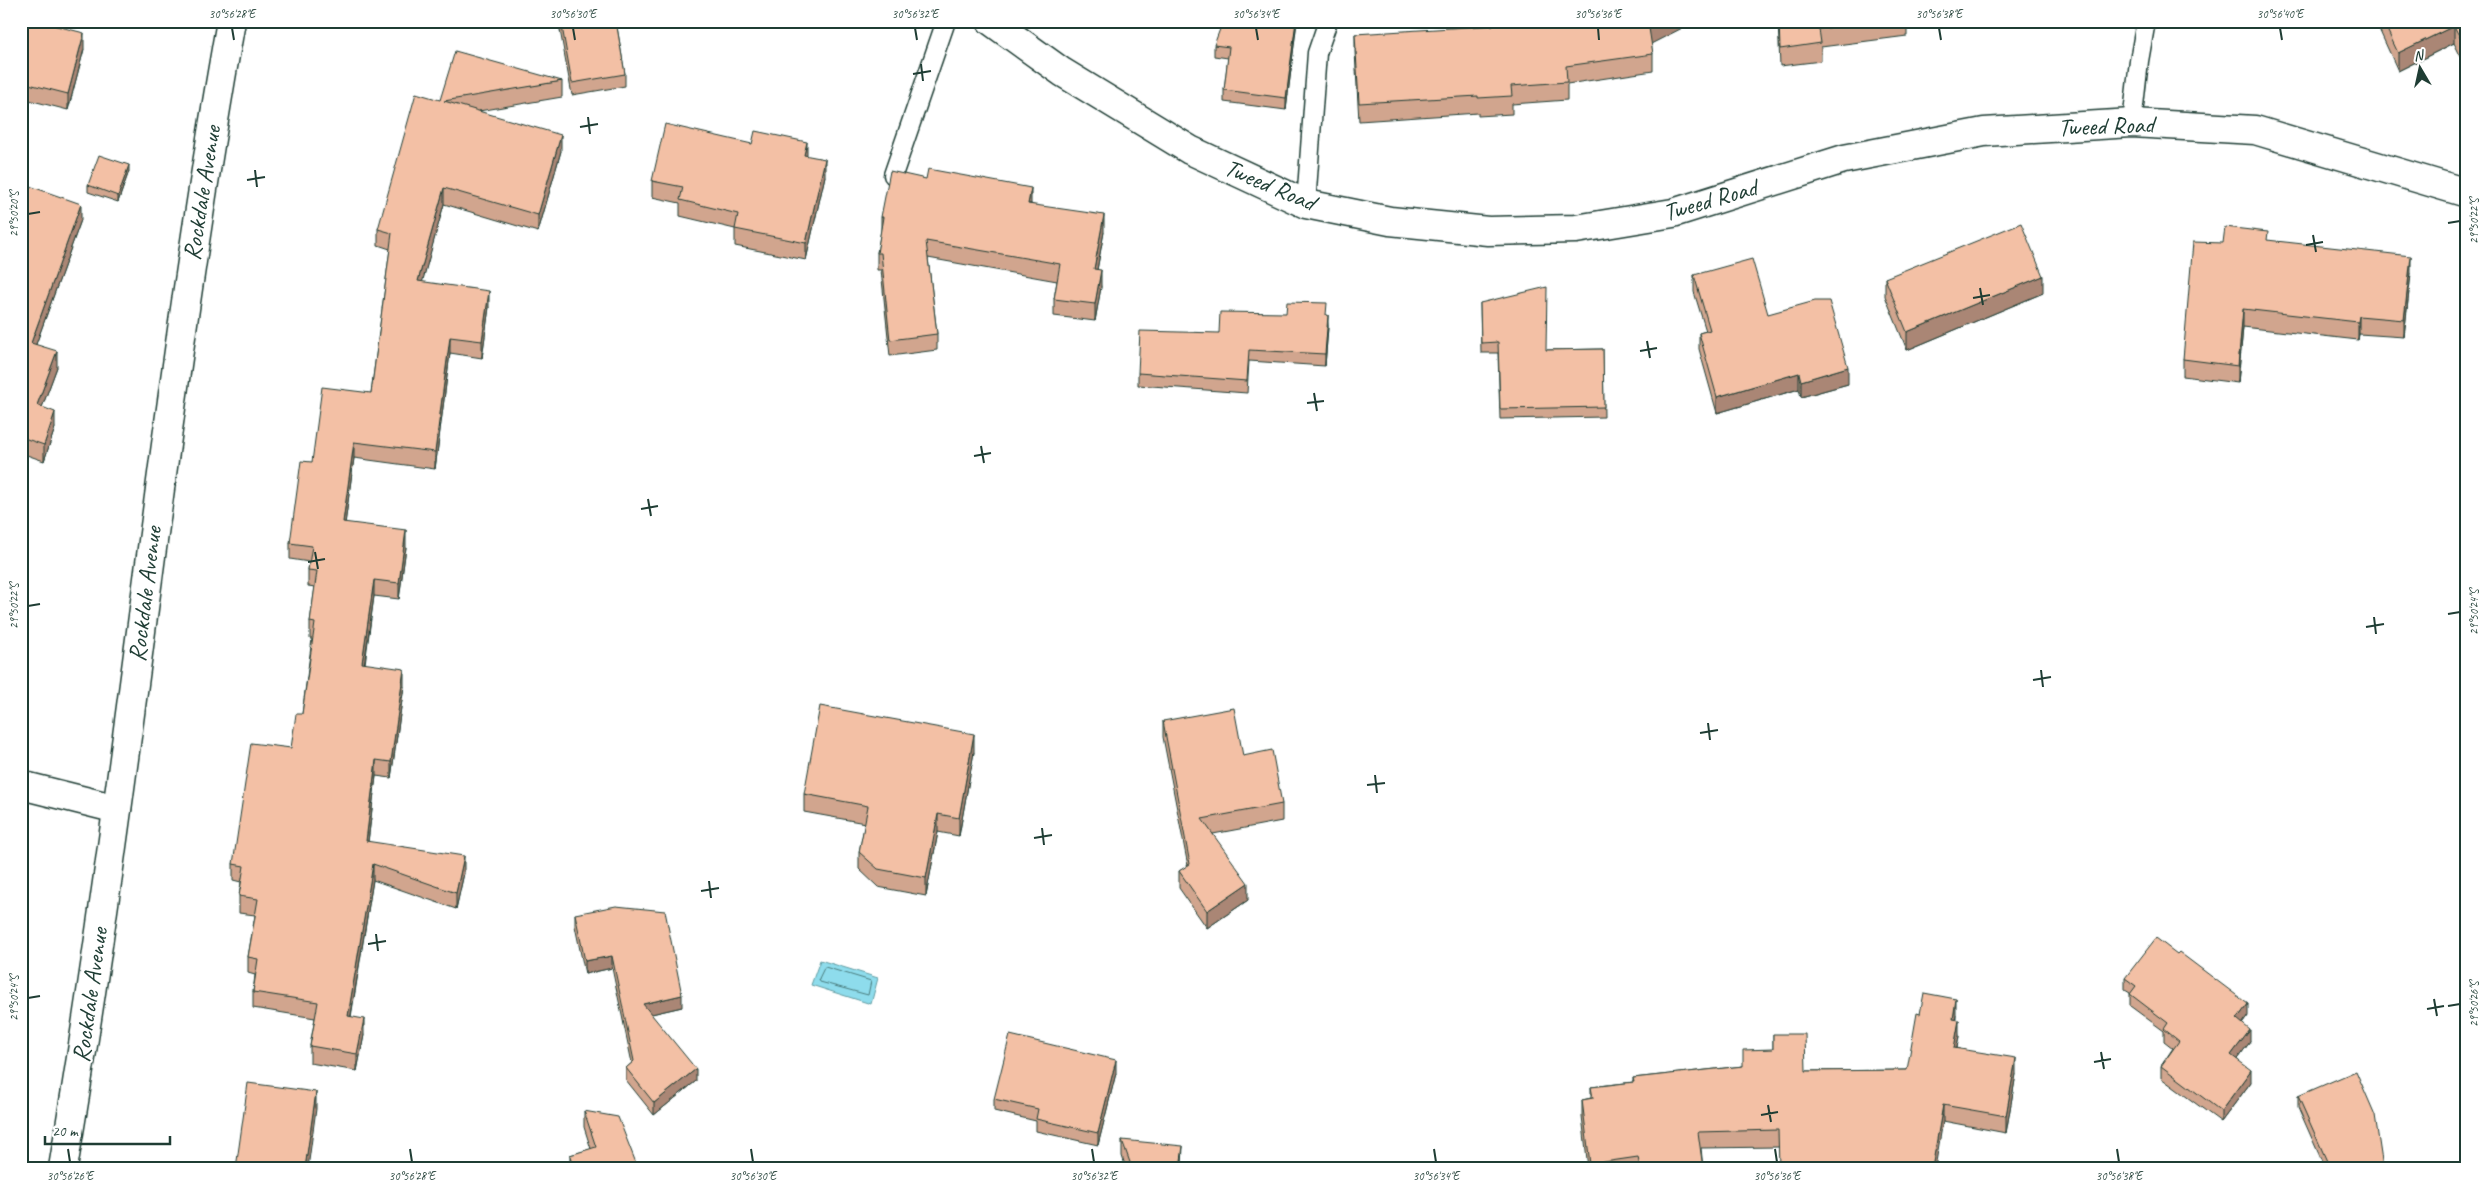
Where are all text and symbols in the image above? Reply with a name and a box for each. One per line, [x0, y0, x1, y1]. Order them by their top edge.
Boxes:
text: 30°56'28"E [209, 6, 257, 22]
text: 30°56'30"E [550, 6, 598, 22]
text: 30°56'32"E [892, 6, 940, 22]
text: 30°56'34"E [1233, 6, 1281, 22]
text: 30°56'36"E [1575, 6, 1623, 22]
text: 30°56'38"E [1916, 6, 1964, 22]
text: 30°56'40"E [2257, 6, 2305, 22]
north arrow [2396, 42, 2446, 92]
text: N [2412, 46, 2426, 65]
street label: Tweed Road [2057, 108, 2158, 144]
street label: Rockdale Avenue [176, 122, 229, 263]
street label: Tweed Road [1220, 152, 1323, 220]
street label: Tweed Road [1659, 171, 1764, 229]
text: 29°50'20"S [6, 189, 22, 237]
text: 29°50'22"S [2466, 196, 2482, 244]
street label: Rockdale Avenue [121, 523, 169, 663]
text: 29°50'22"S [6, 581, 22, 629]
text: 29°50'24"S [2466, 587, 2482, 635]
street label: Rockdale Avenue [65, 924, 116, 1064]
text: 29°50'24"S [6, 973, 22, 1021]
text: 29°50'26"S [2466, 979, 2482, 1027]
scale bar [45, 1114, 170, 1146]
text: 20 m [52, 1122, 79, 1141]
text: 30°56'26"E [47, 1168, 95, 1184]
text: 30°56'28"E [389, 1168, 437, 1184]
text: 30°56'30"E [730, 1168, 778, 1184]
text: 30°56'32"E [1071, 1168, 1119, 1184]
text: 30°56'34"E [1413, 1168, 1461, 1184]
text: 30°56'36"E [1754, 1168, 1802, 1184]
text: 30°56'38"E [2096, 1168, 2144, 1184]

